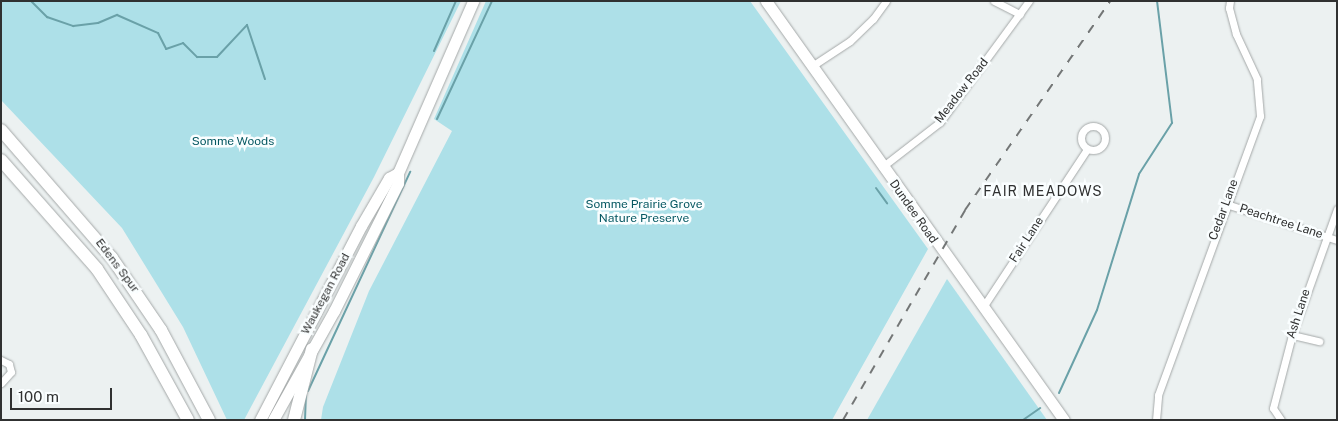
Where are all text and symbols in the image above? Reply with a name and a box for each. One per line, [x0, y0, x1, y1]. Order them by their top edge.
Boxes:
street label: Meadow Road [932, 56, 992, 126]
park label: Somme Woods [192, 135, 274, 149]
street label: Dundee Road [886, 177, 940, 247]
street label: Cedar Lane [1206, 178, 1242, 242]
district label: FAIR MEADOWS [982, 183, 1104, 199]
park label: Somme Prairie Grove Nature Preserve [585, 198, 703, 226]
street label: Peachtree Lane [1237, 202, 1325, 242]
street label: Fair Lane [1007, 215, 1047, 265]
street label: Edens Spur [92, 236, 142, 296]
street label: Waukegan Road [299, 251, 353, 337]
street label: Ash Lane [1284, 287, 1314, 341]
scale bar [12, 378, 115, 410]
text: 100 m [18, 388, 59, 405]

